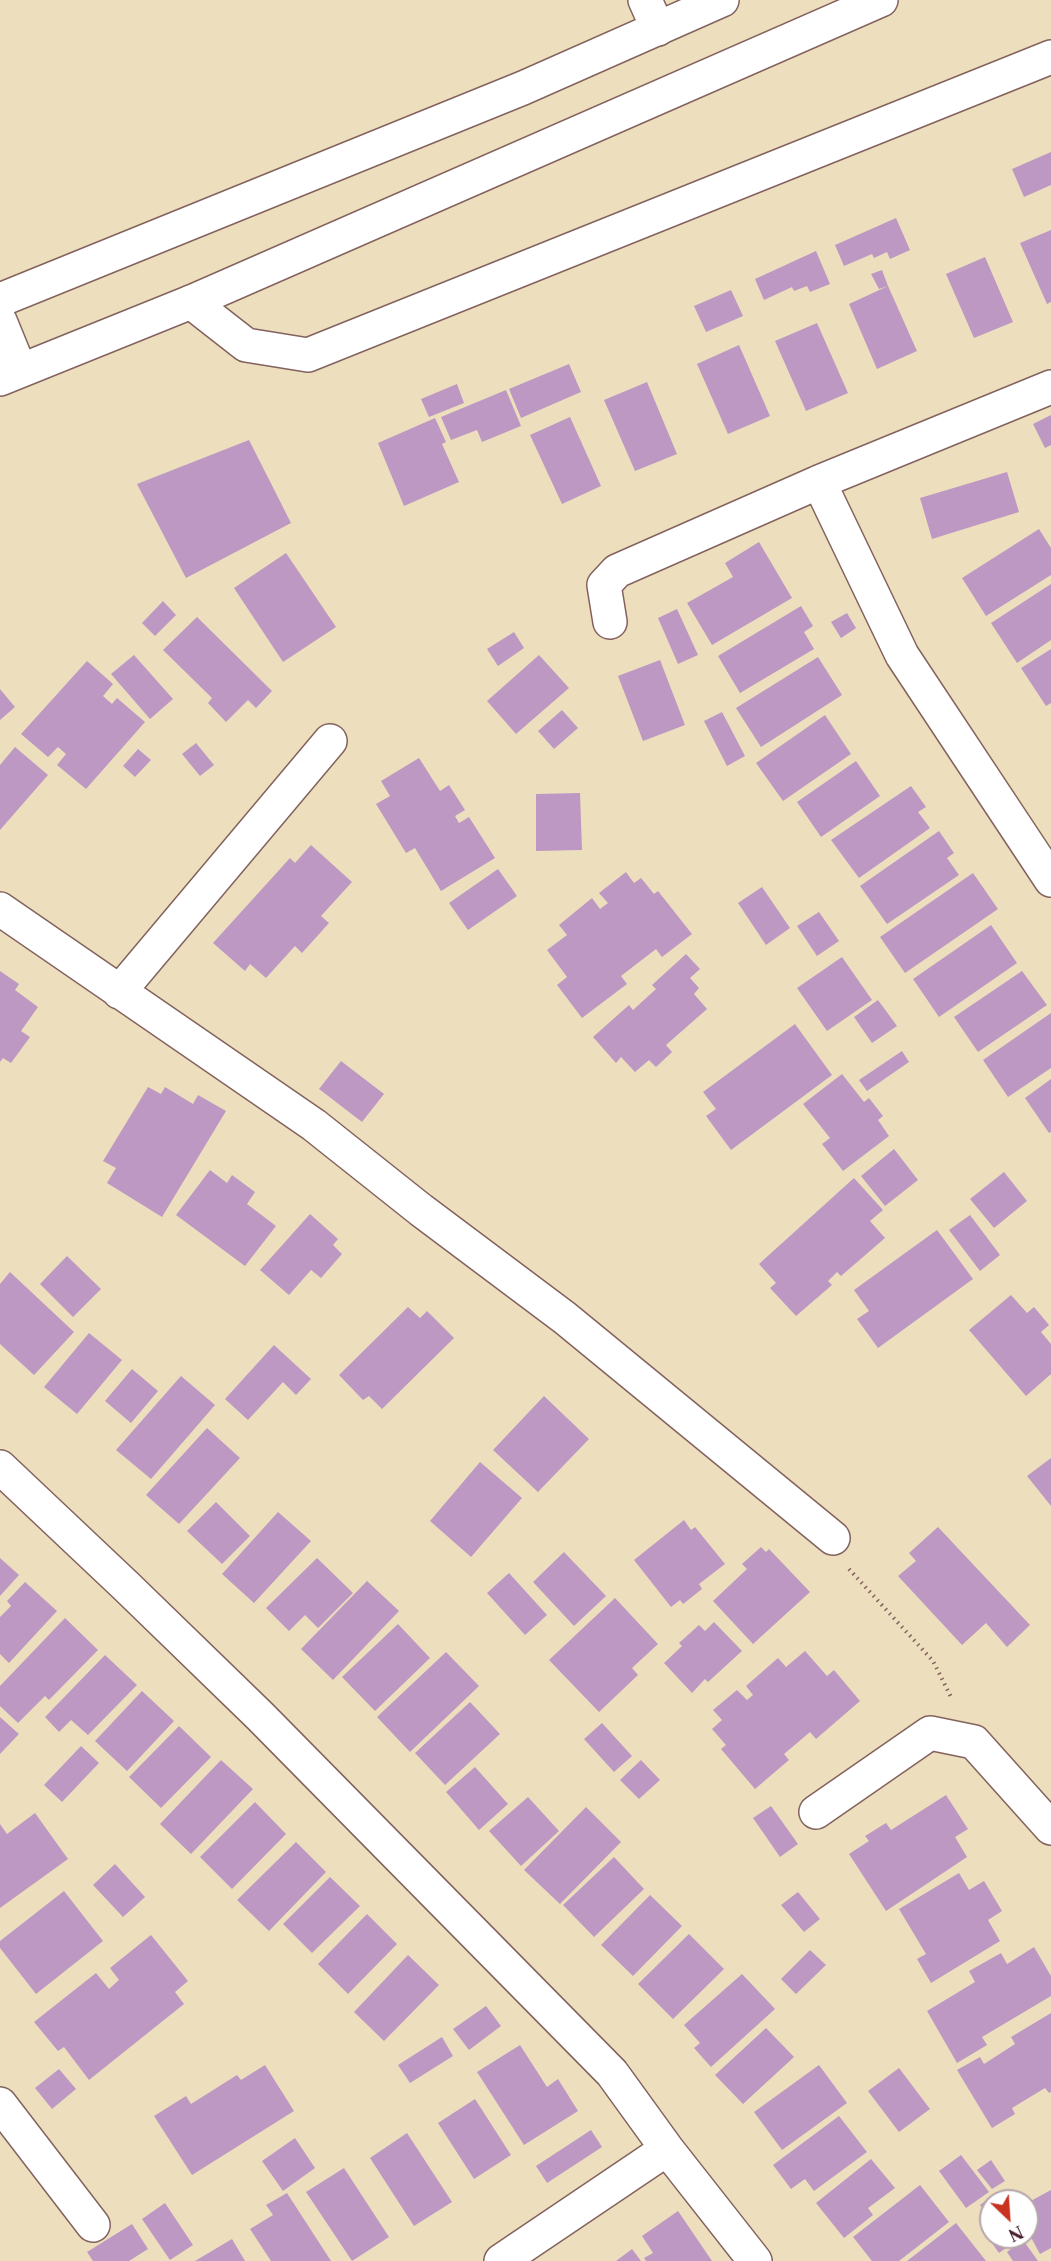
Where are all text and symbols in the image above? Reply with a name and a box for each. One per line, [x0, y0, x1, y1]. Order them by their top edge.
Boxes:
north arrow [979, 2189, 1039, 2249]
text: N [1005, 2221, 1026, 2246]

